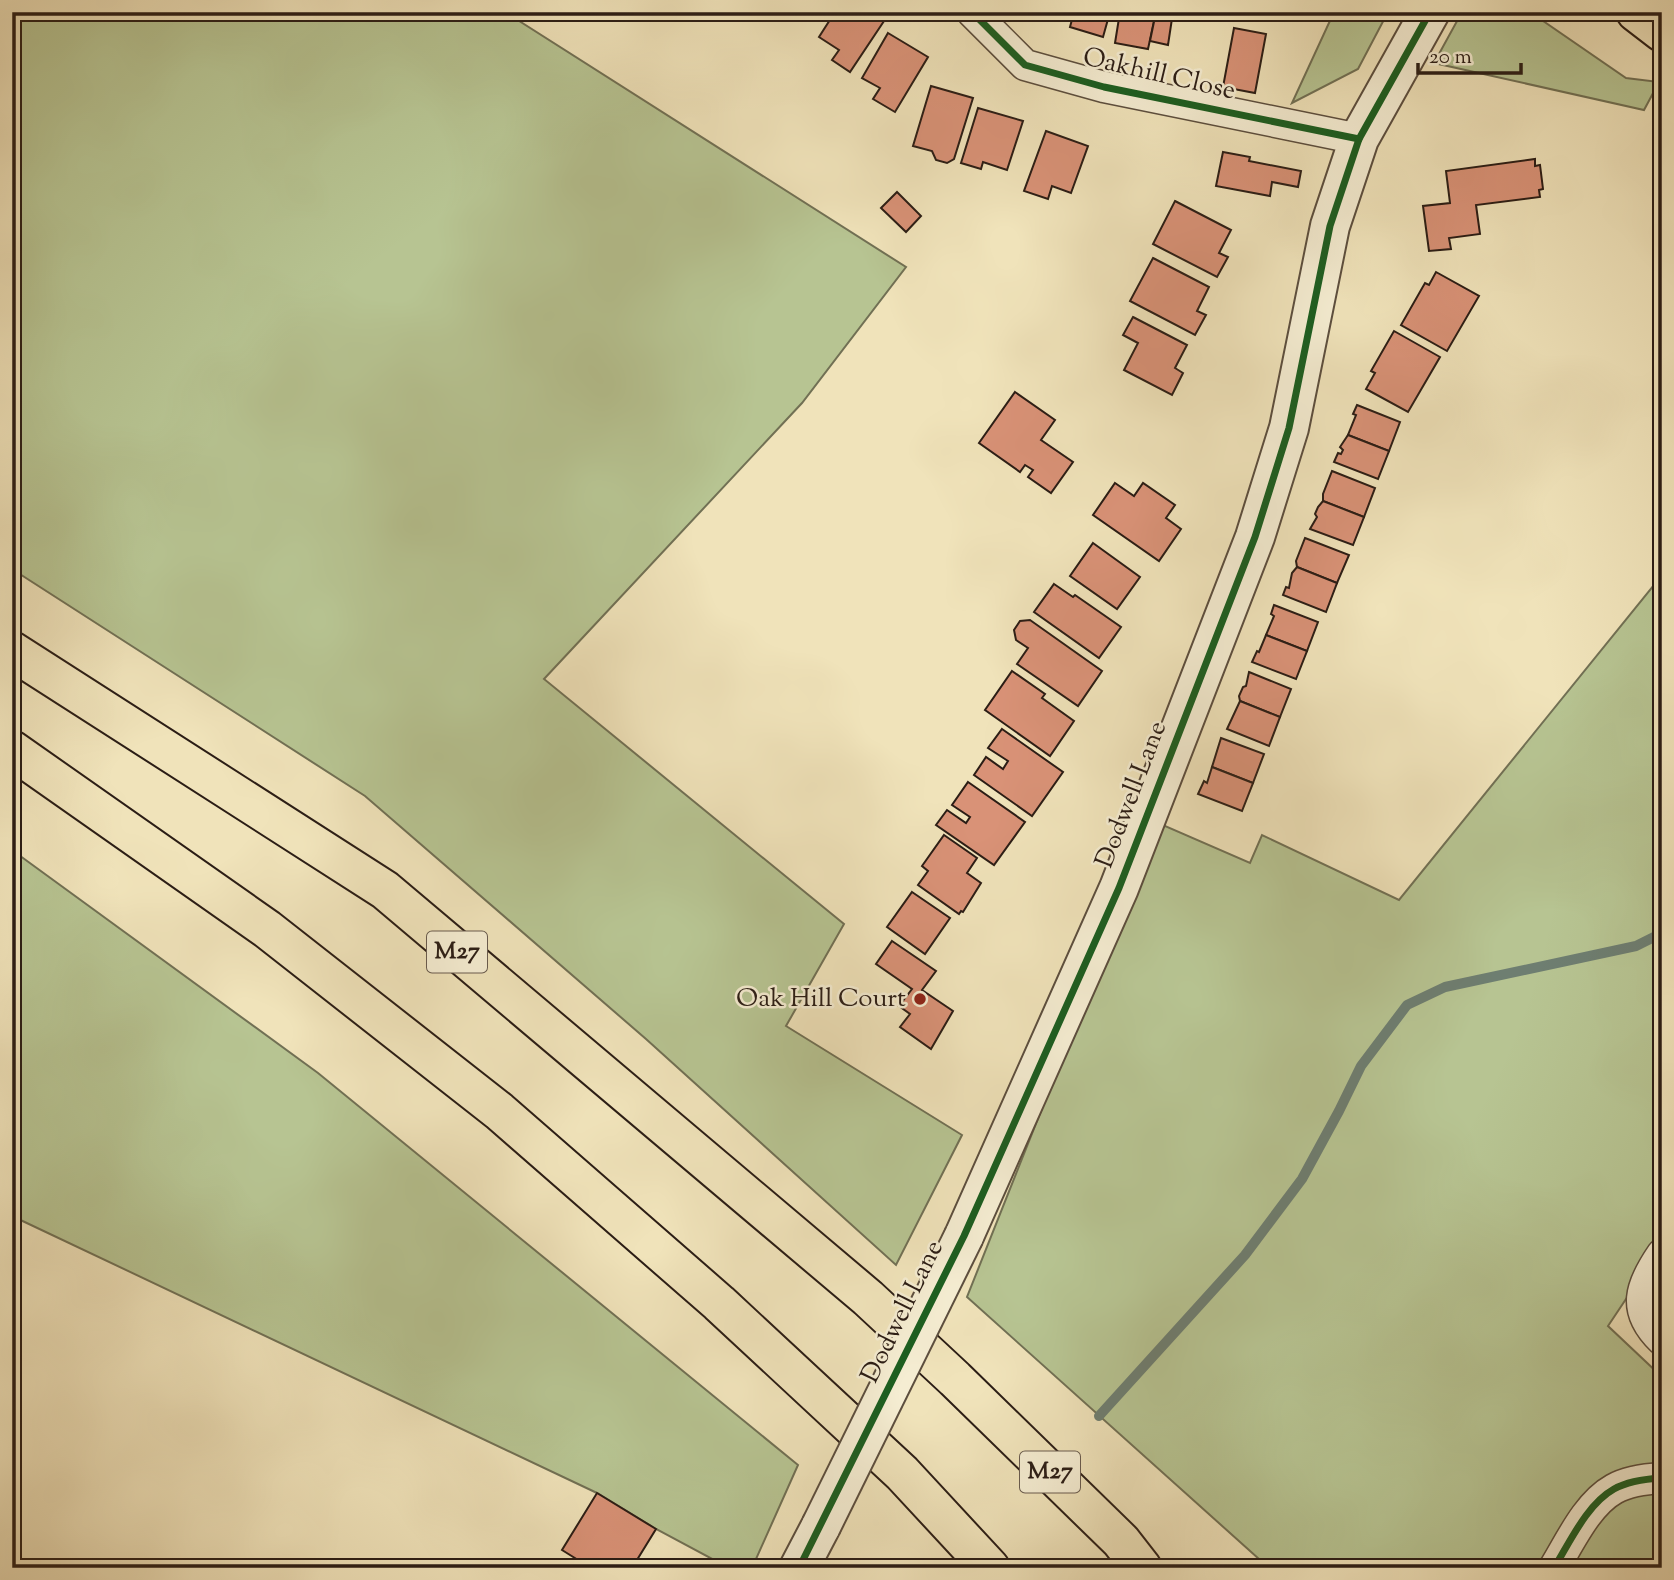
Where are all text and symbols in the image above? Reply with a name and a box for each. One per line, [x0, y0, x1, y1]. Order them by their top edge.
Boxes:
scale bar [1418, 32, 1522, 76]
street label: Oakhill Close [1079, 39, 1239, 111]
text: 20 m [1429, 43, 1472, 73]
street label: Dodwell Lane [1087, 716, 1177, 874]
road number: M27 [427, 932, 487, 972]
place label: Oak Hill Court [736, 981, 906, 1018]
marker: Oak Hill Court [912, 991, 928, 1007]
street label: Dodwell Lane [852, 1234, 954, 1390]
road number: M27 [1020, 1452, 1080, 1492]

